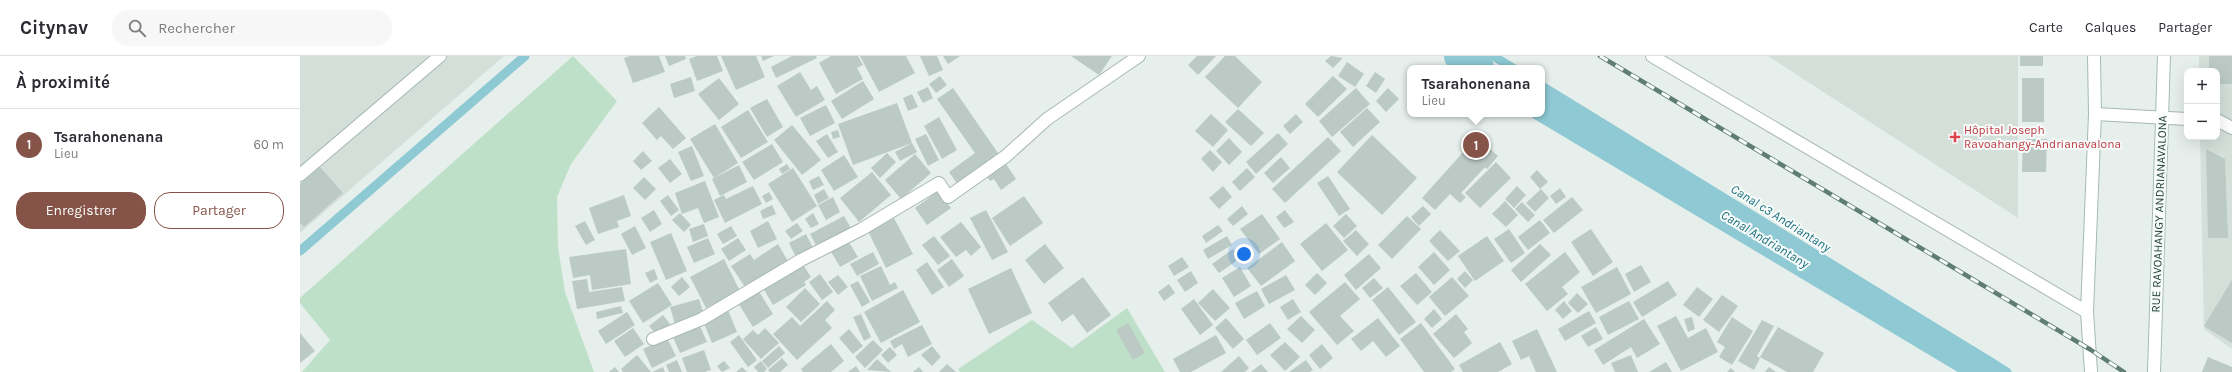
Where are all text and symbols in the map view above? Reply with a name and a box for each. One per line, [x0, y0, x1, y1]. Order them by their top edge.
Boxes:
search box [112, 10, 392, 46]
text: Citynav [20, 17, 88, 39]
icon: search [126, 17, 148, 39]
text: Rechercher [158, 19, 235, 37]
text: Carte [2029, 19, 2063, 36]
text: Calques [2085, 19, 2136, 36]
text: Partager [2158, 19, 2212, 36]
popup [1407, 65, 1545, 117]
map controls [2184, 68, 2220, 140]
button: + [2184, 68, 2220, 104]
text: À proximité [16, 72, 110, 92]
text: Tsarahonenana [1421, 75, 1531, 93]
text: Lieu [1421, 93, 1446, 108]
button: − [2184, 104, 2220, 140]
street label: RUE RAVOAHANGY ANDRIANAVALONA [2149, 115, 2169, 313]
place label: Hôpital Joseph Ravoahangy-Andrianavalona [1964, 123, 2121, 151]
text: Tsarahonenana [54, 128, 163, 146]
pin: 1 [1463, 130, 1489, 160]
marker: Hôpital Joseph Ravoahangy-Andrianavalona [1949, 131, 1961, 143]
text: 1 [27, 137, 31, 152]
text: 60 m [254, 137, 284, 152]
text: Lieu [54, 146, 79, 161]
water label: Canal c3 Andriantany [1728, 181, 1834, 255]
button: Enregistrer [16, 192, 146, 229]
button: Partager [154, 192, 284, 229]
water label: Canal Andriantany [1719, 207, 1812, 271]
your location [1234, 244, 1254, 264]

